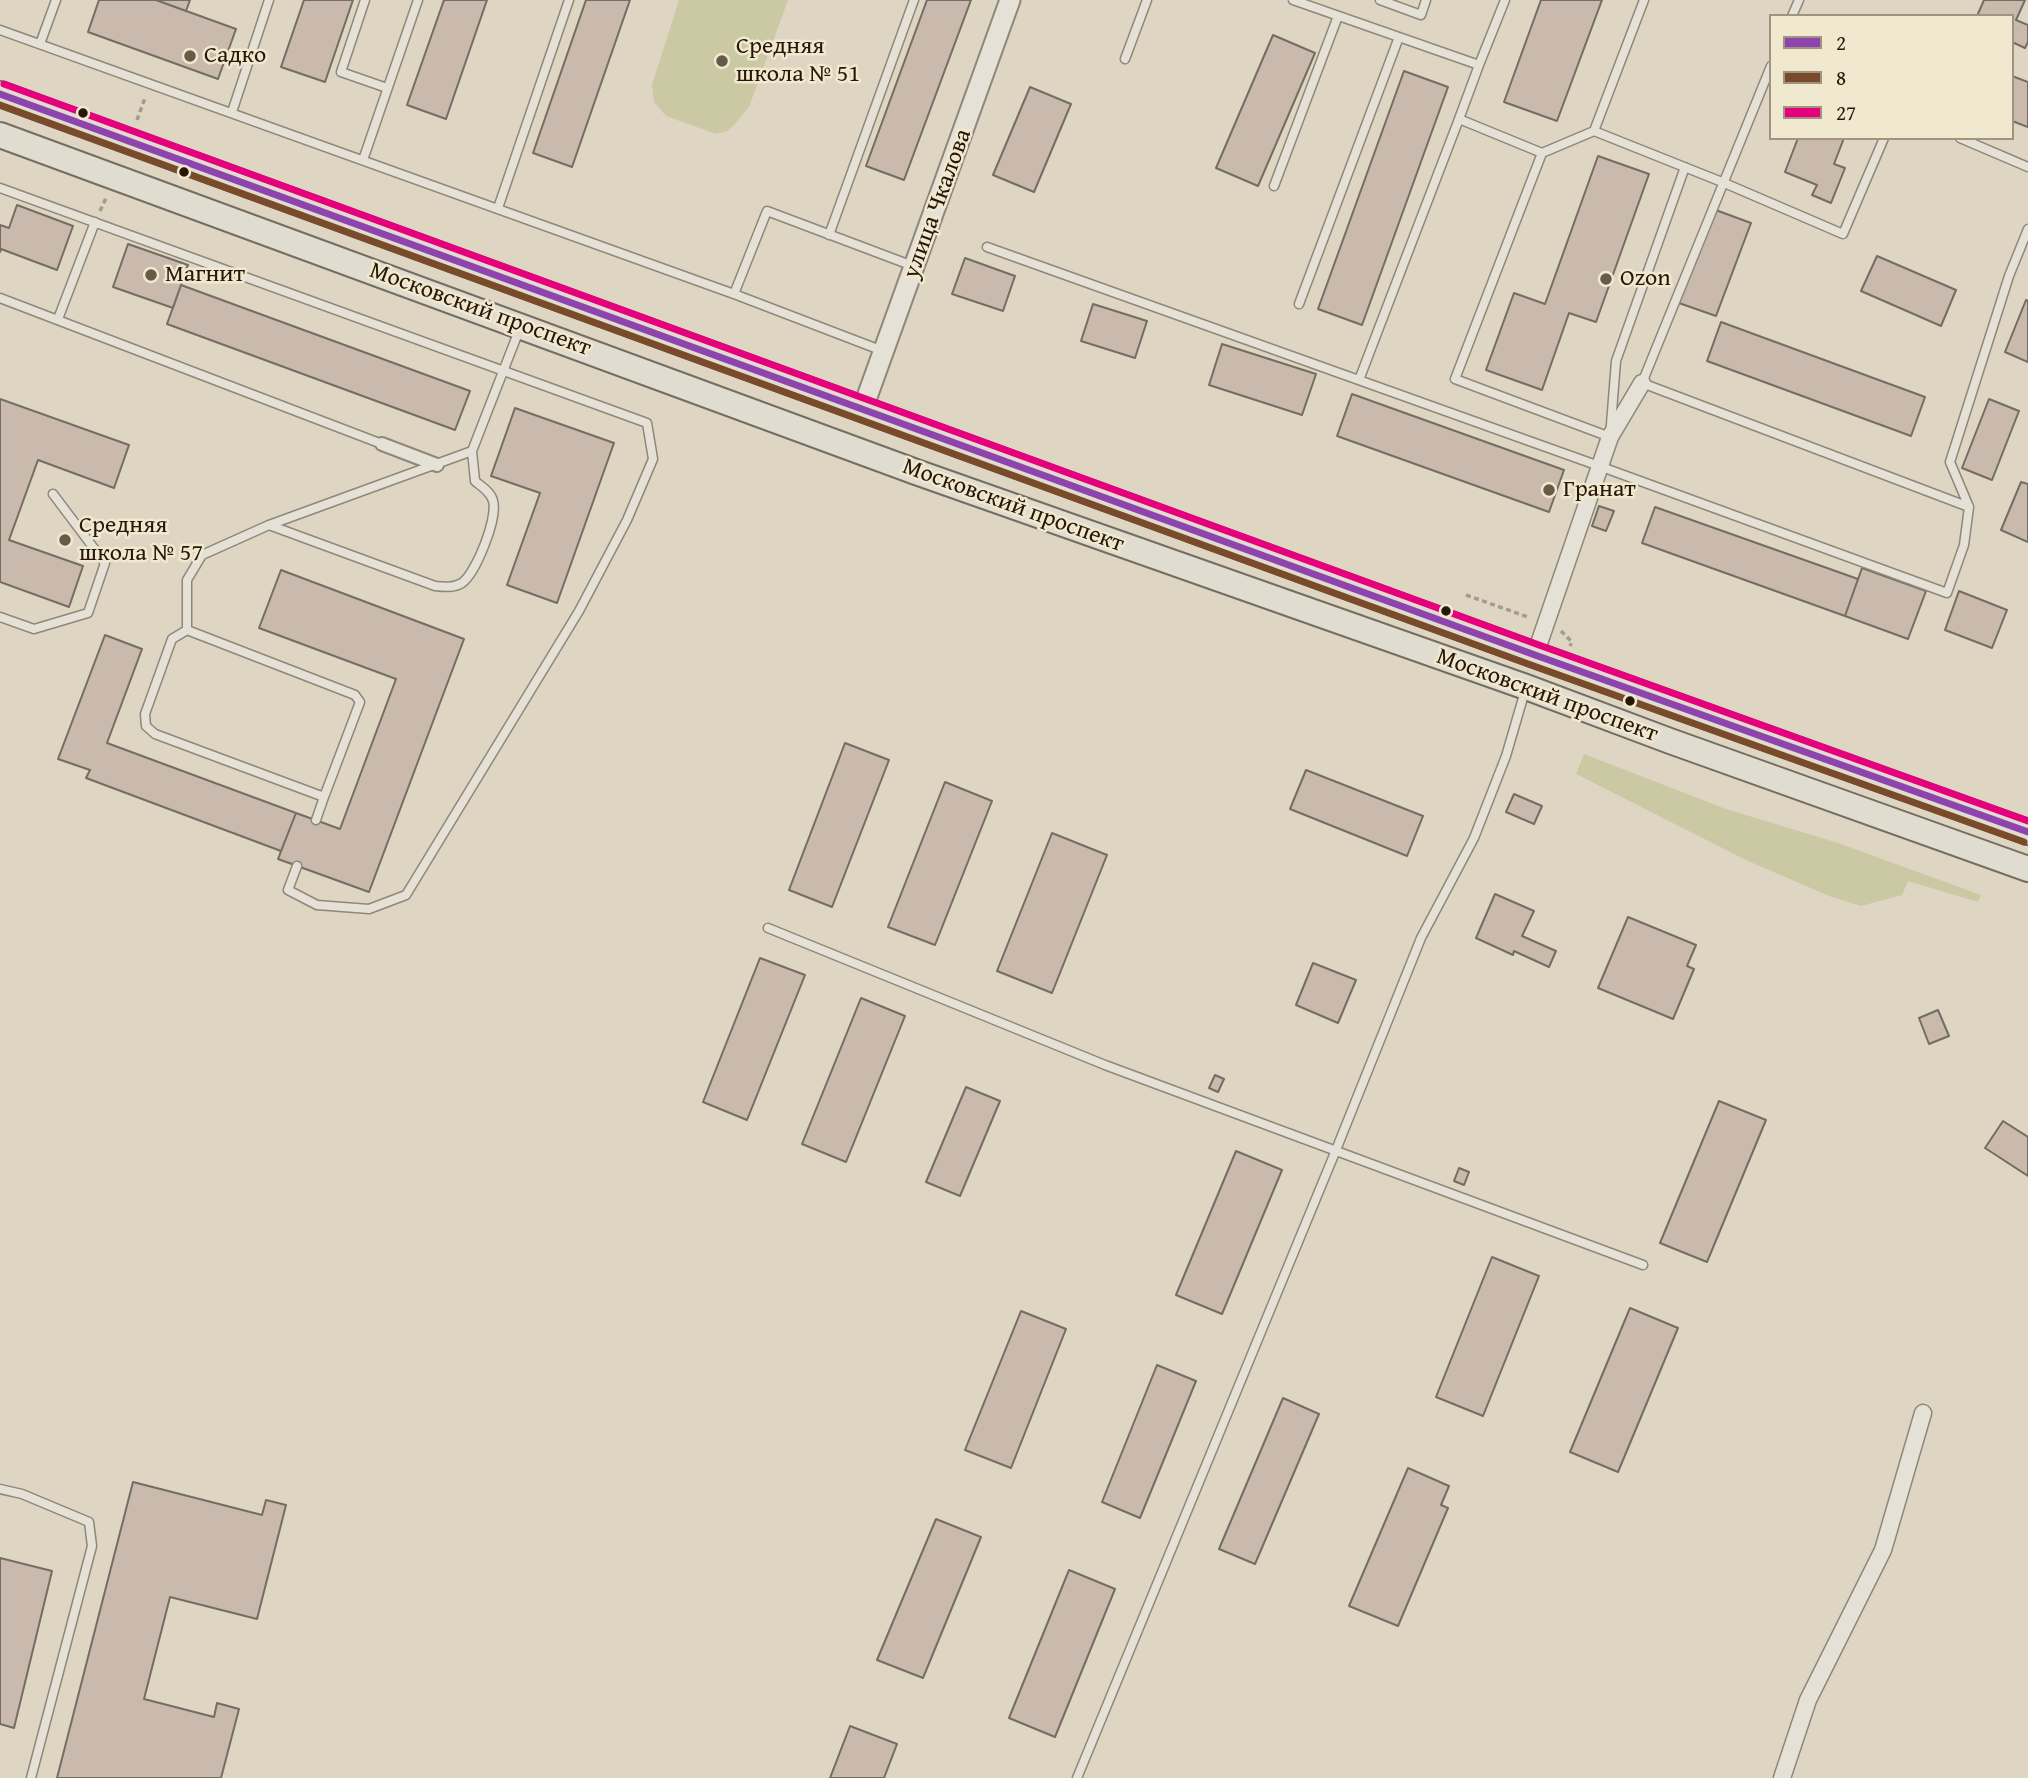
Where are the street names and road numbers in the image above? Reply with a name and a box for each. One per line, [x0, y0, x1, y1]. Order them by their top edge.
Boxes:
street label: улица Чкалова [898, 125, 978, 283]
street label: Московский проспект [365, 257, 595, 363]
street label: Московский проспект [898, 453, 1128, 559]
street label: Московский проспект [1432, 643, 1662, 749]

